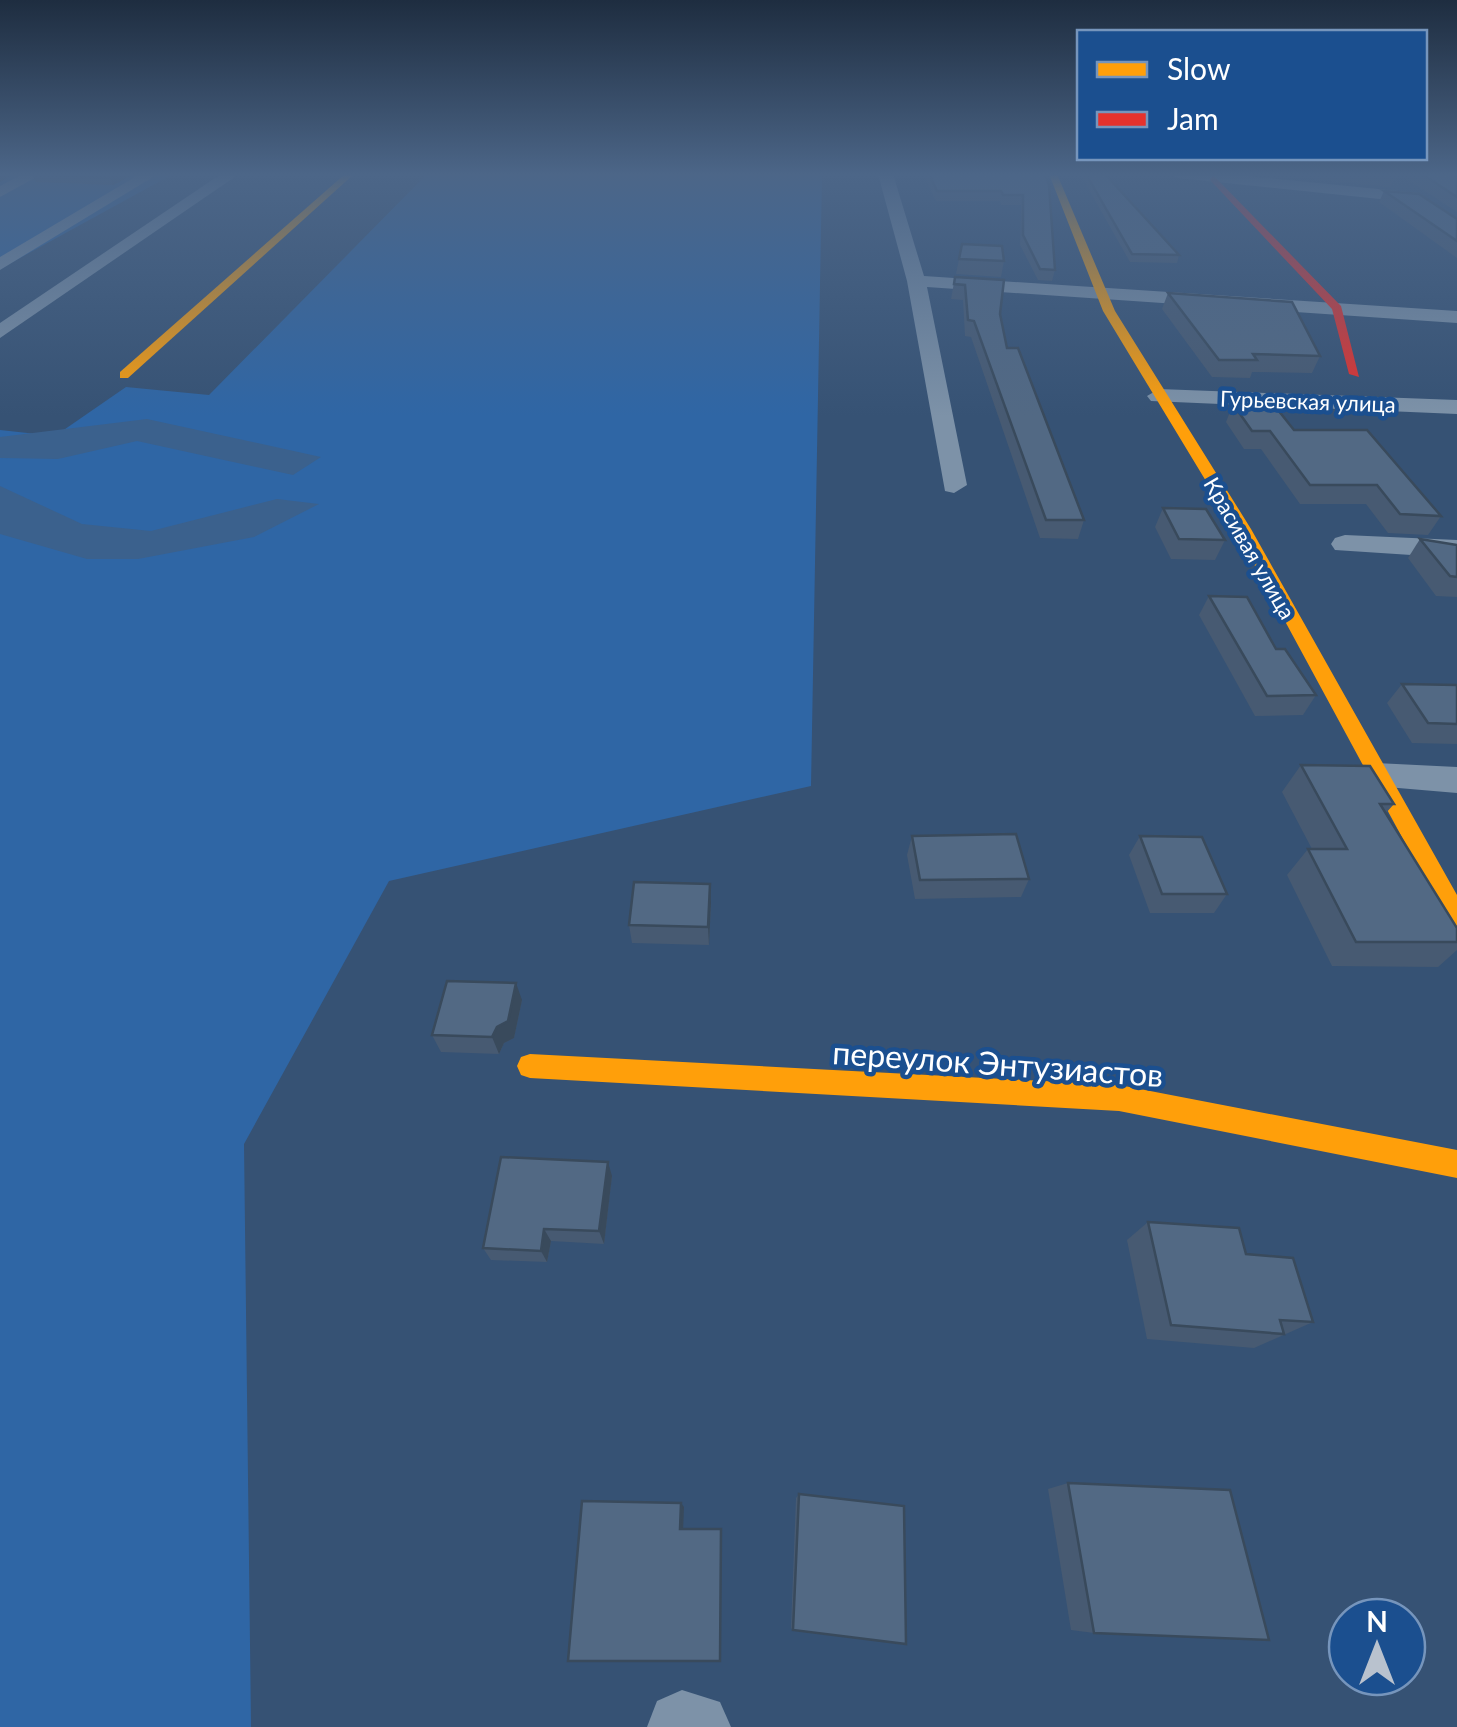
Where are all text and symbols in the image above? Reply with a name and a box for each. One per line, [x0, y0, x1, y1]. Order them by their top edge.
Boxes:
legend [1077, 30, 1427, 160]
text: Slow [1167, 50, 1231, 86]
text: Jam [1167, 100, 1219, 136]
street label: Гурьевская улица [1220, 384, 1396, 418]
street label: Красивая улица [1198, 472, 1302, 624]
street label: переулок Энтузиастов [831, 1032, 1165, 1094]
north arrow [1327, 1597, 1427, 1697]
text: N [1366, 1604, 1388, 1638]

